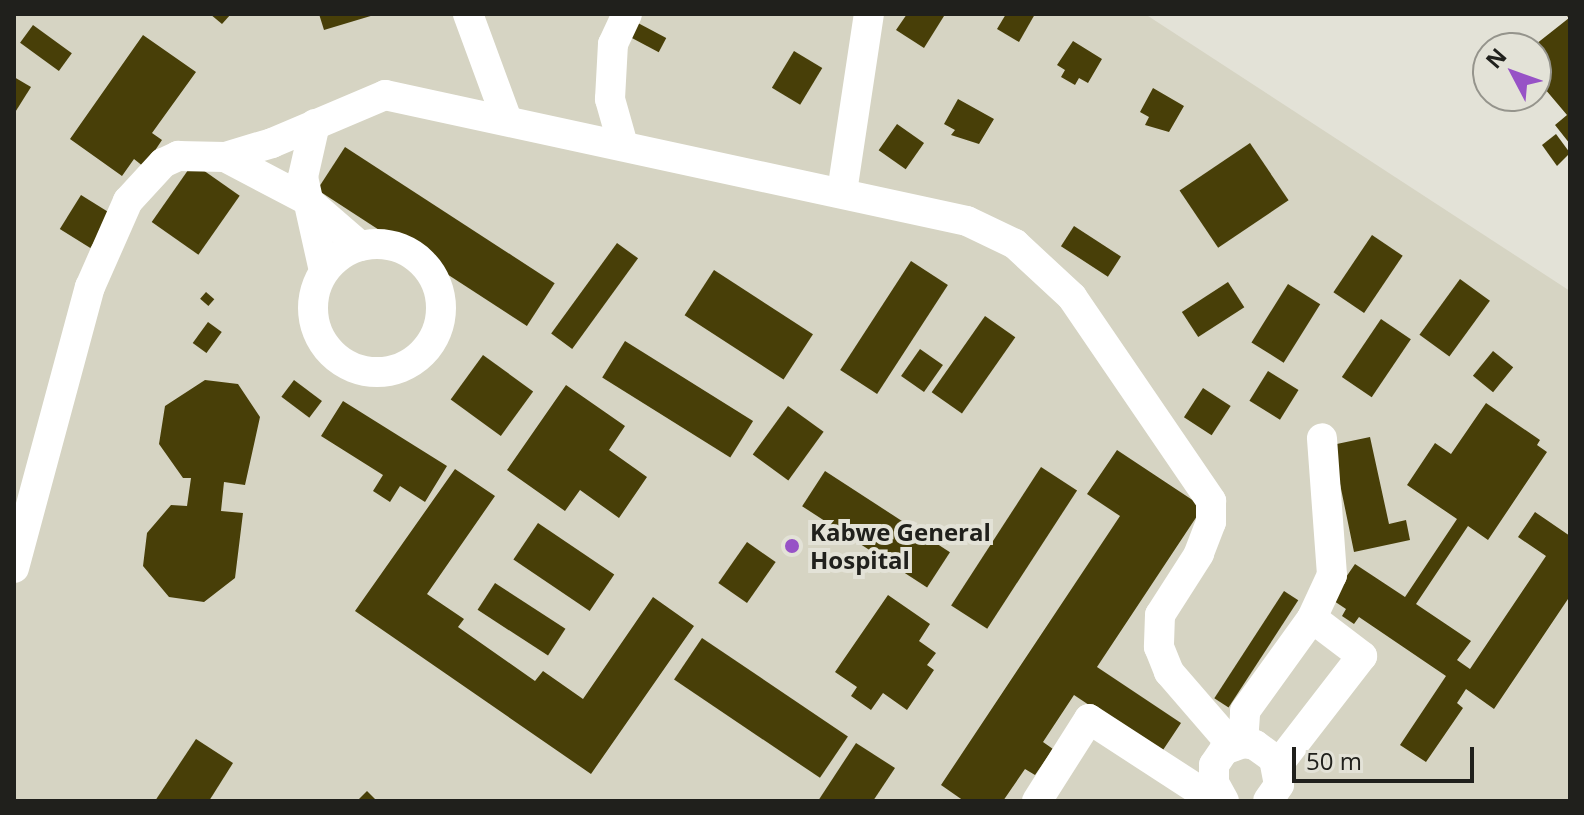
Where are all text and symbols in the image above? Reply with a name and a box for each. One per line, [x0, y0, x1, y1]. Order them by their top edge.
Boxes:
north arrow [1472, 32, 1552, 112]
text: N [1478, 41, 1513, 74]
place label: Kabwe General Hospital [810, 518, 991, 574]
marker: Kabwe General Hospital [781, 535, 803, 557]
scale bar [1296, 731, 1478, 781]
text: 50 m [1306, 744, 1362, 777]

